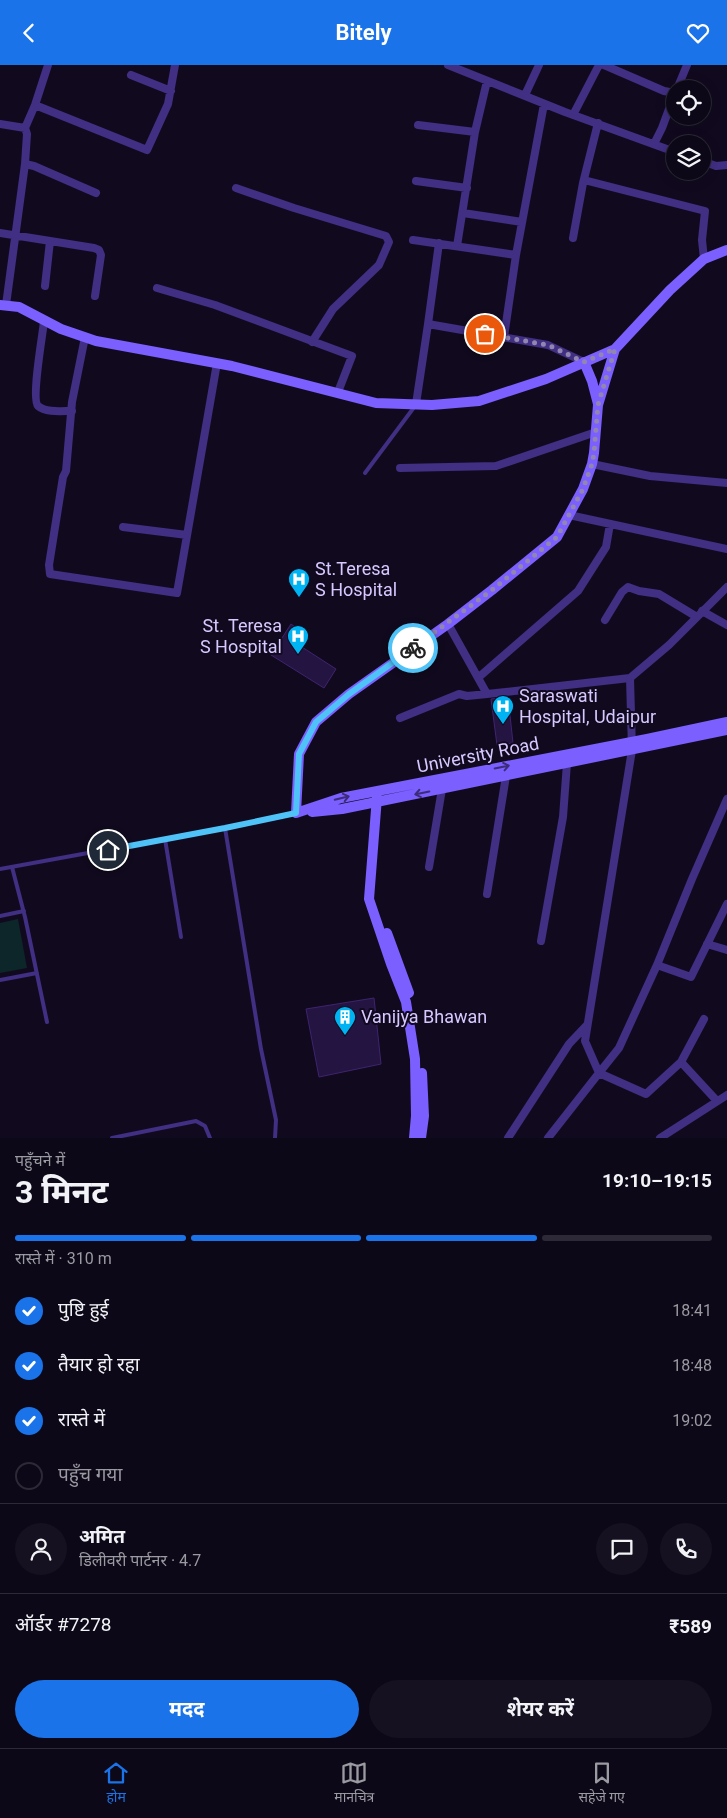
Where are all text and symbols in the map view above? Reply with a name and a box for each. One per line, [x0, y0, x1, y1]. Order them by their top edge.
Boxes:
icon: back [15, 19, 43, 47]
icon: heart [684, 19, 712, 47]
text: Bitely [335, 20, 392, 45]
map controls [666, 80, 711, 180]
button: locate [666, 80, 711, 125]
button: layers [666, 135, 711, 180]
pin [464, 313, 506, 355]
icon: bag [471, 320, 499, 348]
place label: St.Teresa S Hospital [315, 558, 397, 600]
hospital icon: St.Teresa S Hospital [287, 567, 311, 598]
place label: St. Teresa S Hospital [200, 615, 282, 657]
courier [388, 623, 438, 673]
hospital icon: St. Teresa S Hospital [286, 624, 310, 655]
icon: bike [399, 634, 427, 662]
place label: Saraswati Hospital, Udaipur [519, 685, 656, 727]
hospital icon: Saraswati Hospital, Udaipur [491, 694, 515, 725]
street label: University Road [415, 732, 541, 777]
one-way arrow [493, 761, 509, 771]
one-way arrow [415, 788, 431, 798]
one-way arrow [334, 793, 350, 802]
pin [87, 829, 129, 871]
icon: home [94, 836, 122, 864]
building icon: Vanijya Bhawan [333, 1005, 357, 1036]
place label: Vanijya Bhawan [361, 1006, 487, 1027]
text: पहुँचने में [15, 1151, 65, 1170]
text: 19:10–19:15 [602, 1169, 712, 1192]
text: 3 मिनट [15, 1173, 108, 1211]
text: रास्ते में · 310 m [15, 1249, 112, 1268]
icon: check [15, 1297, 43, 1325]
text: पुष्टि हुई [58, 1298, 109, 1321]
text: 18:41 [672, 1301, 712, 1320]
icon: check [15, 1352, 43, 1380]
text: तैयार हो रहा [58, 1353, 140, 1376]
text: 18:48 [672, 1356, 712, 1375]
icon: check [15, 1407, 43, 1435]
text: रास्ते में [58, 1408, 105, 1431]
text: 19:02 [672, 1411, 712, 1430]
text: पहुँच गया [58, 1463, 122, 1486]
button: person [15, 1523, 67, 1575]
button: chat [596, 1523, 648, 1575]
button: phone [660, 1523, 712, 1575]
text: अमित [79, 1525, 125, 1548]
text: डिलीवरी पार्टनर · 4.7 [79, 1551, 201, 1570]
text: ऑर्डर #7278 [15, 1613, 112, 1636]
text: ₹589 [669, 1615, 712, 1638]
button: मदद [15, 1680, 359, 1738]
button: शेयर करें [369, 1680, 712, 1738]
tab: होम [102, 1759, 130, 1808]
tab: मानचित्र [334, 1759, 374, 1808]
tab: सहेजे गए [578, 1759, 625, 1808]

